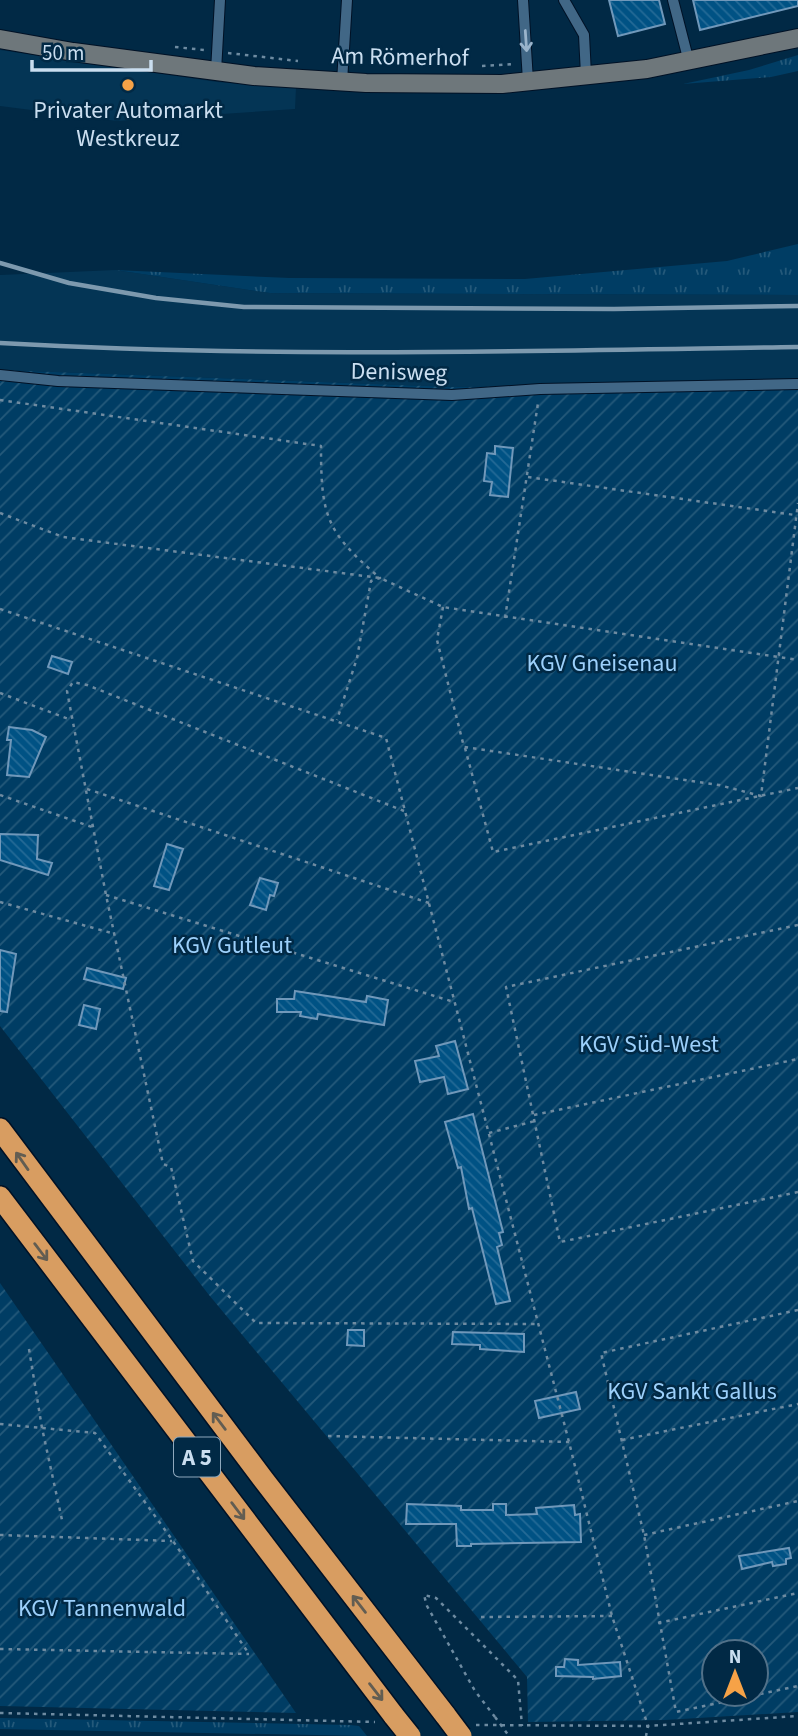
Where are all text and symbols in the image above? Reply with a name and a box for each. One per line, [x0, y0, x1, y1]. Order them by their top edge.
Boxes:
scale bar [32, 28, 150, 72]
one-way arrow [519, 29, 532, 52]
text: 50 m [42, 38, 84, 68]
street label: Am Römerhof [331, 38, 470, 76]
marker: Privater Automarkt Westkreuz [120, 77, 136, 93]
place label: Privater Automarkt Westkreuz [33, 93, 223, 156]
street label: Denisweg [350, 354, 448, 390]
park label: KGV Gneisenau [526, 646, 678, 681]
park label: KGV Gutleut [172, 928, 292, 963]
park label: KGV Süd-West [579, 1027, 719, 1062]
one-way arrow [15, 1152, 30, 1171]
one-way arrow [33, 1242, 48, 1261]
park label: KGV Sankt Gallus [607, 1374, 777, 1409]
one-way arrow [211, 1412, 226, 1430]
road number: A 5 [174, 1438, 220, 1476]
one-way arrow [230, 1501, 245, 1520]
park label: KGV Tannenwald [18, 1591, 186, 1626]
one-way arrow [352, 1595, 367, 1613]
north arrow [700, 1638, 770, 1708]
text: N [729, 1644, 741, 1671]
one-way arrow [368, 1682, 383, 1701]

